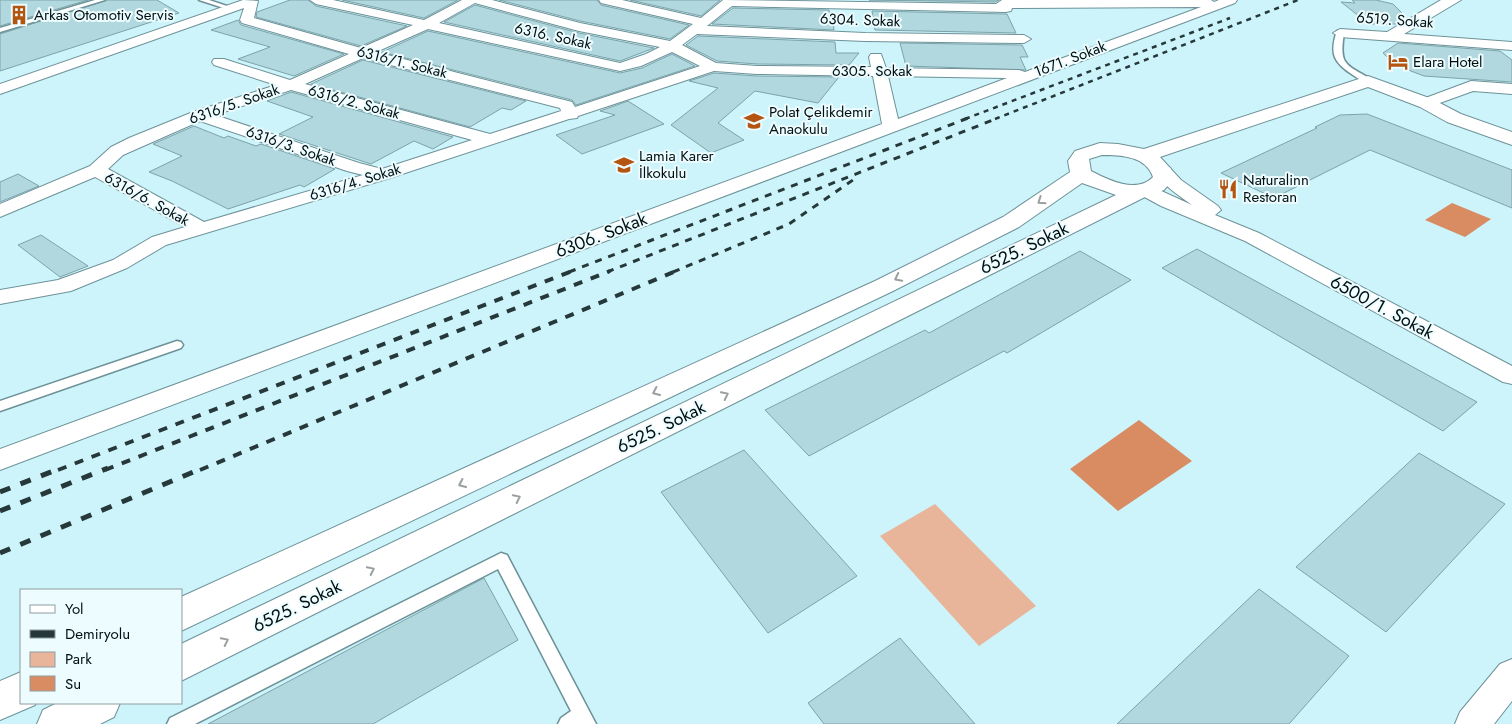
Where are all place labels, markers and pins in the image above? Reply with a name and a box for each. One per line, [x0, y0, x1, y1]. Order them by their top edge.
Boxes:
building icon: Arkas Otomotiv Servis [8, 4, 30, 26]
place label: Arkas Otomotiv Servis [34, 4, 174, 26]
hotel icon: Elara Hotel [1387, 51, 1409, 73]
place label: Elara Hotel [1413, 51, 1482, 73]
place label: Polat Çelikdemir Anaokulu [769, 101, 874, 140]
school or university icon: Polat Çelikdemir Anaokulu [743, 110, 765, 132]
place label: Lamia Karer İlkokulu [639, 145, 715, 184]
school or university icon: Lamia Karer İlkokulu [613, 154, 635, 176]
place label: Naturalinn Restoran [1243, 169, 1309, 208]
restaurant icon: Naturalinn Restoran [1217, 178, 1239, 200]

